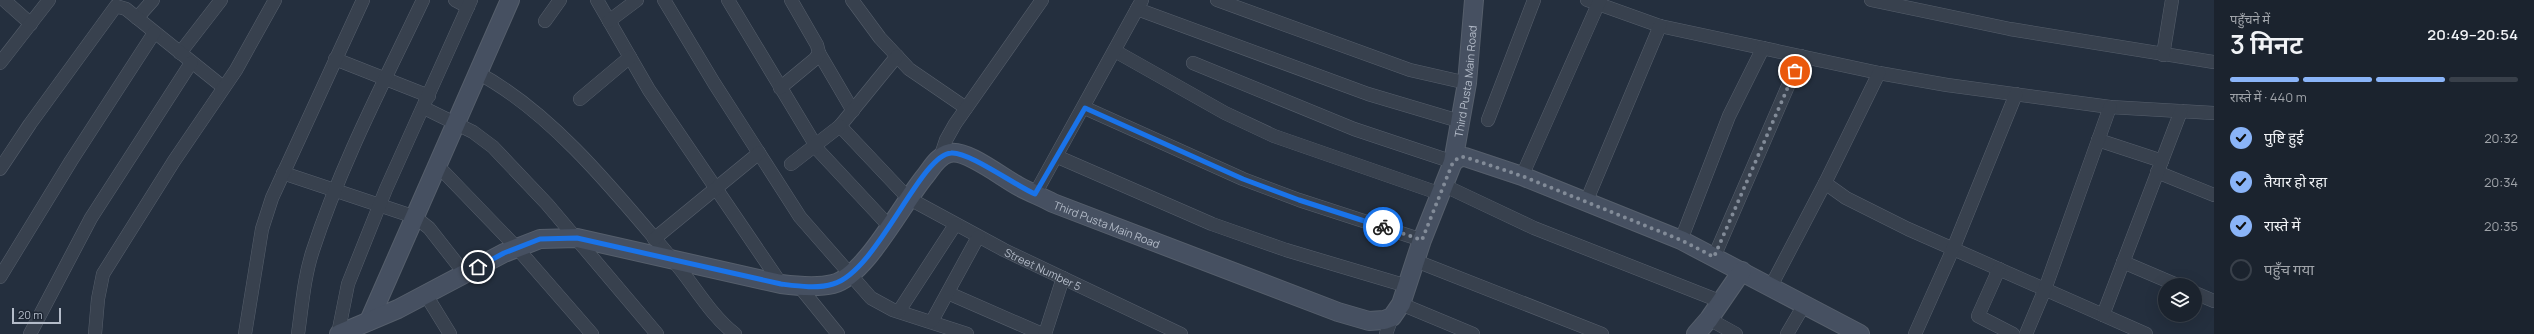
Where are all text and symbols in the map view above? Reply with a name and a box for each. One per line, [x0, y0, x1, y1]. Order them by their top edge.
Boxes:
text: पहुँचने में [2230, 10, 2270, 28]
text: 20:49–20:54 [2427, 24, 2518, 45]
street label: Third Pusta Main Road [1450, 25, 1479, 138]
text: 3 मिनट [2230, 26, 2303, 62]
pin [1778, 54, 1812, 88]
icon: bag [1784, 60, 1806, 82]
text: रास्ते में · 440 m [2230, 88, 2307, 106]
icon: check [2230, 127, 2252, 149]
text: पुष्टि हुई [2264, 127, 2304, 148]
text: 20:32 [2484, 129, 2518, 147]
icon: check [2230, 171, 2252, 193]
text: तैयार हो रहा [2264, 171, 2327, 192]
text: 20:34 [2484, 173, 2518, 191]
street label: Third Pusta Main Road [1052, 196, 1162, 251]
courier [1363, 207, 1403, 247]
icon: check [2230, 215, 2252, 237]
text: रास्ते में [2264, 215, 2300, 236]
icon: bike [1372, 216, 1394, 238]
text: 20:35 [2484, 217, 2518, 235]
street label: Street Number 5 [1002, 244, 1084, 293]
pin [461, 250, 495, 284]
icon: home [467, 256, 489, 278]
text: पहुँच गया [2264, 259, 2314, 280]
map controls [2158, 278, 2202, 322]
button: layers [2158, 278, 2202, 322]
scale bar [12, 306, 61, 325]
text: 20 m [18, 307, 43, 322]

